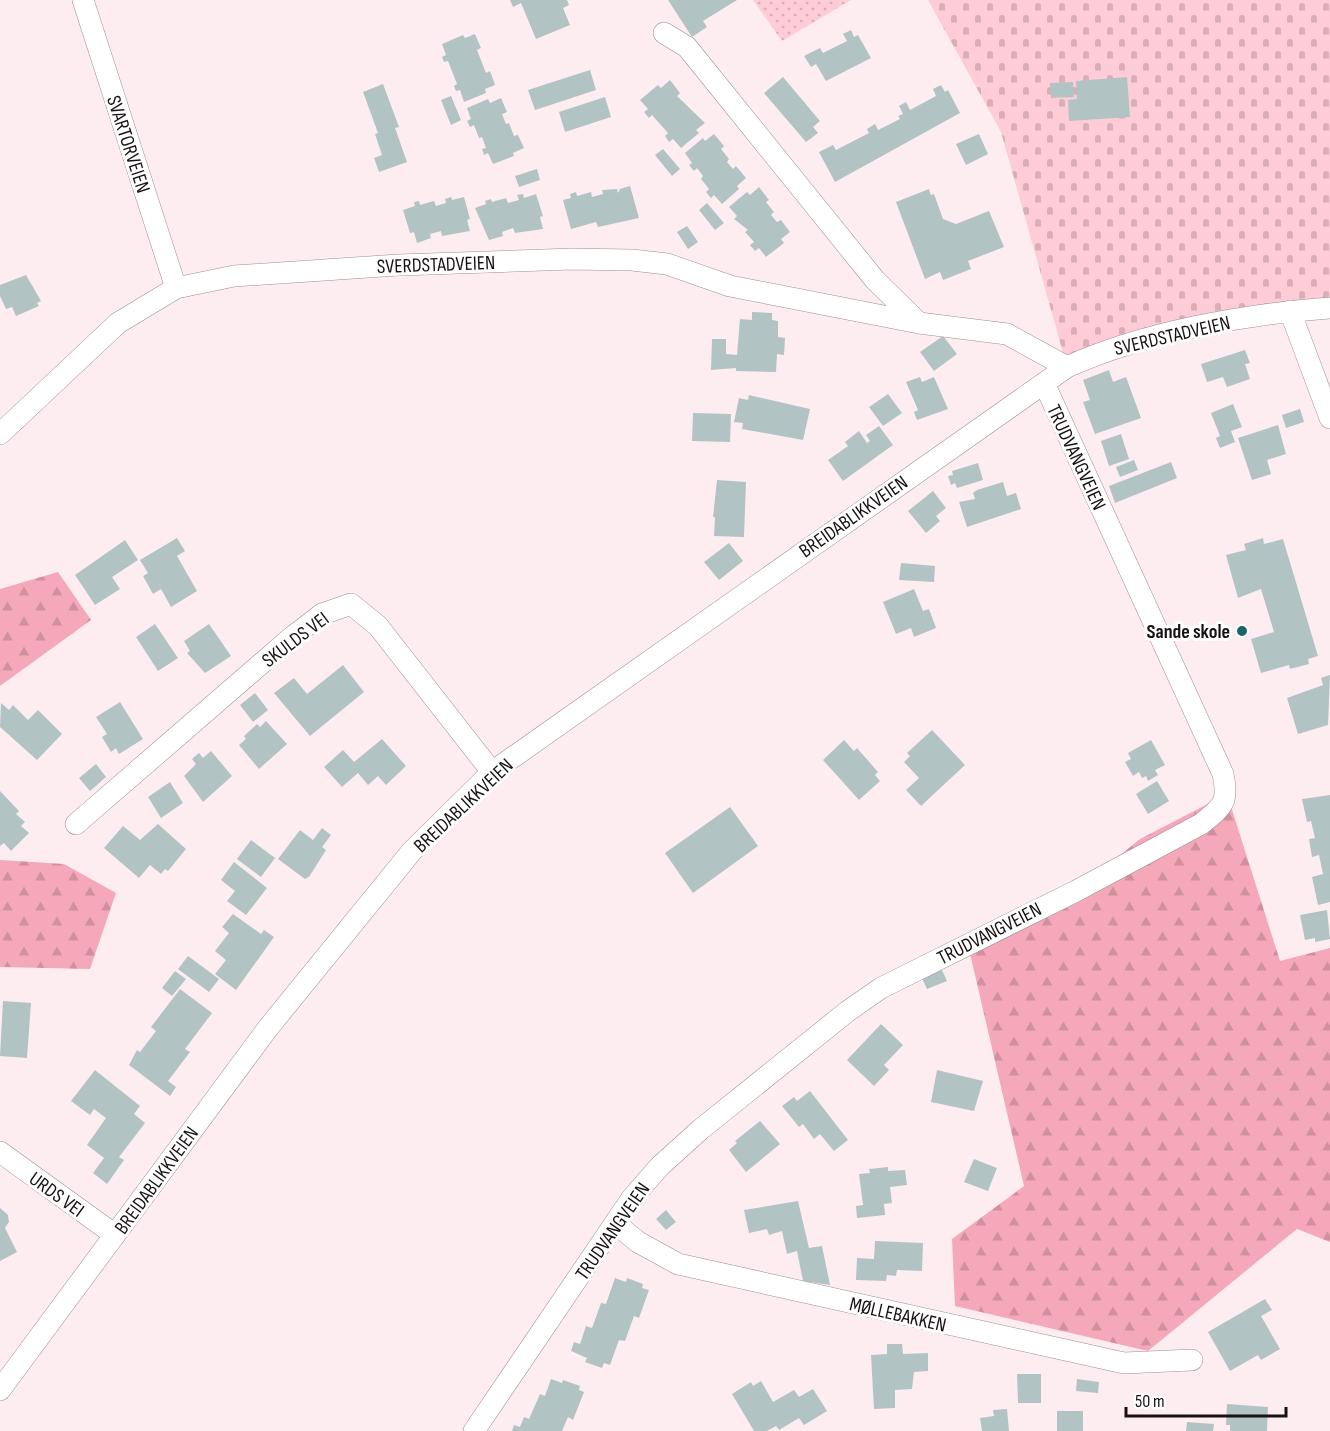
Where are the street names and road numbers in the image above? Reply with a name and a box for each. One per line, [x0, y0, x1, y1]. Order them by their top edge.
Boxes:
street label: SVARTORVEIEN [101, 93, 155, 196]
street label: SVERDSTADVEIEN [376, 251, 496, 279]
street label: SVERDSTADVEIEN [1112, 311, 1233, 361]
street label: TRUDVANGVEIEN [1041, 401, 1111, 514]
street label: BREIDABLIKKVEIEN [795, 471, 912, 563]
street label: SKULDS VEI [257, 607, 334, 673]
street label: BREIDABLIKKVEIEN [409, 754, 518, 858]
street label: TRUDVANGVEIEN [933, 897, 1046, 970]
street label: BREIDABLIKKVEIEN [110, 1122, 204, 1239]
street label: URDS VEI [24, 1167, 88, 1223]
street label: TRUDVANGVEIEN [570, 1178, 655, 1285]
street label: MØLLEBAKKEN [847, 1292, 948, 1338]

